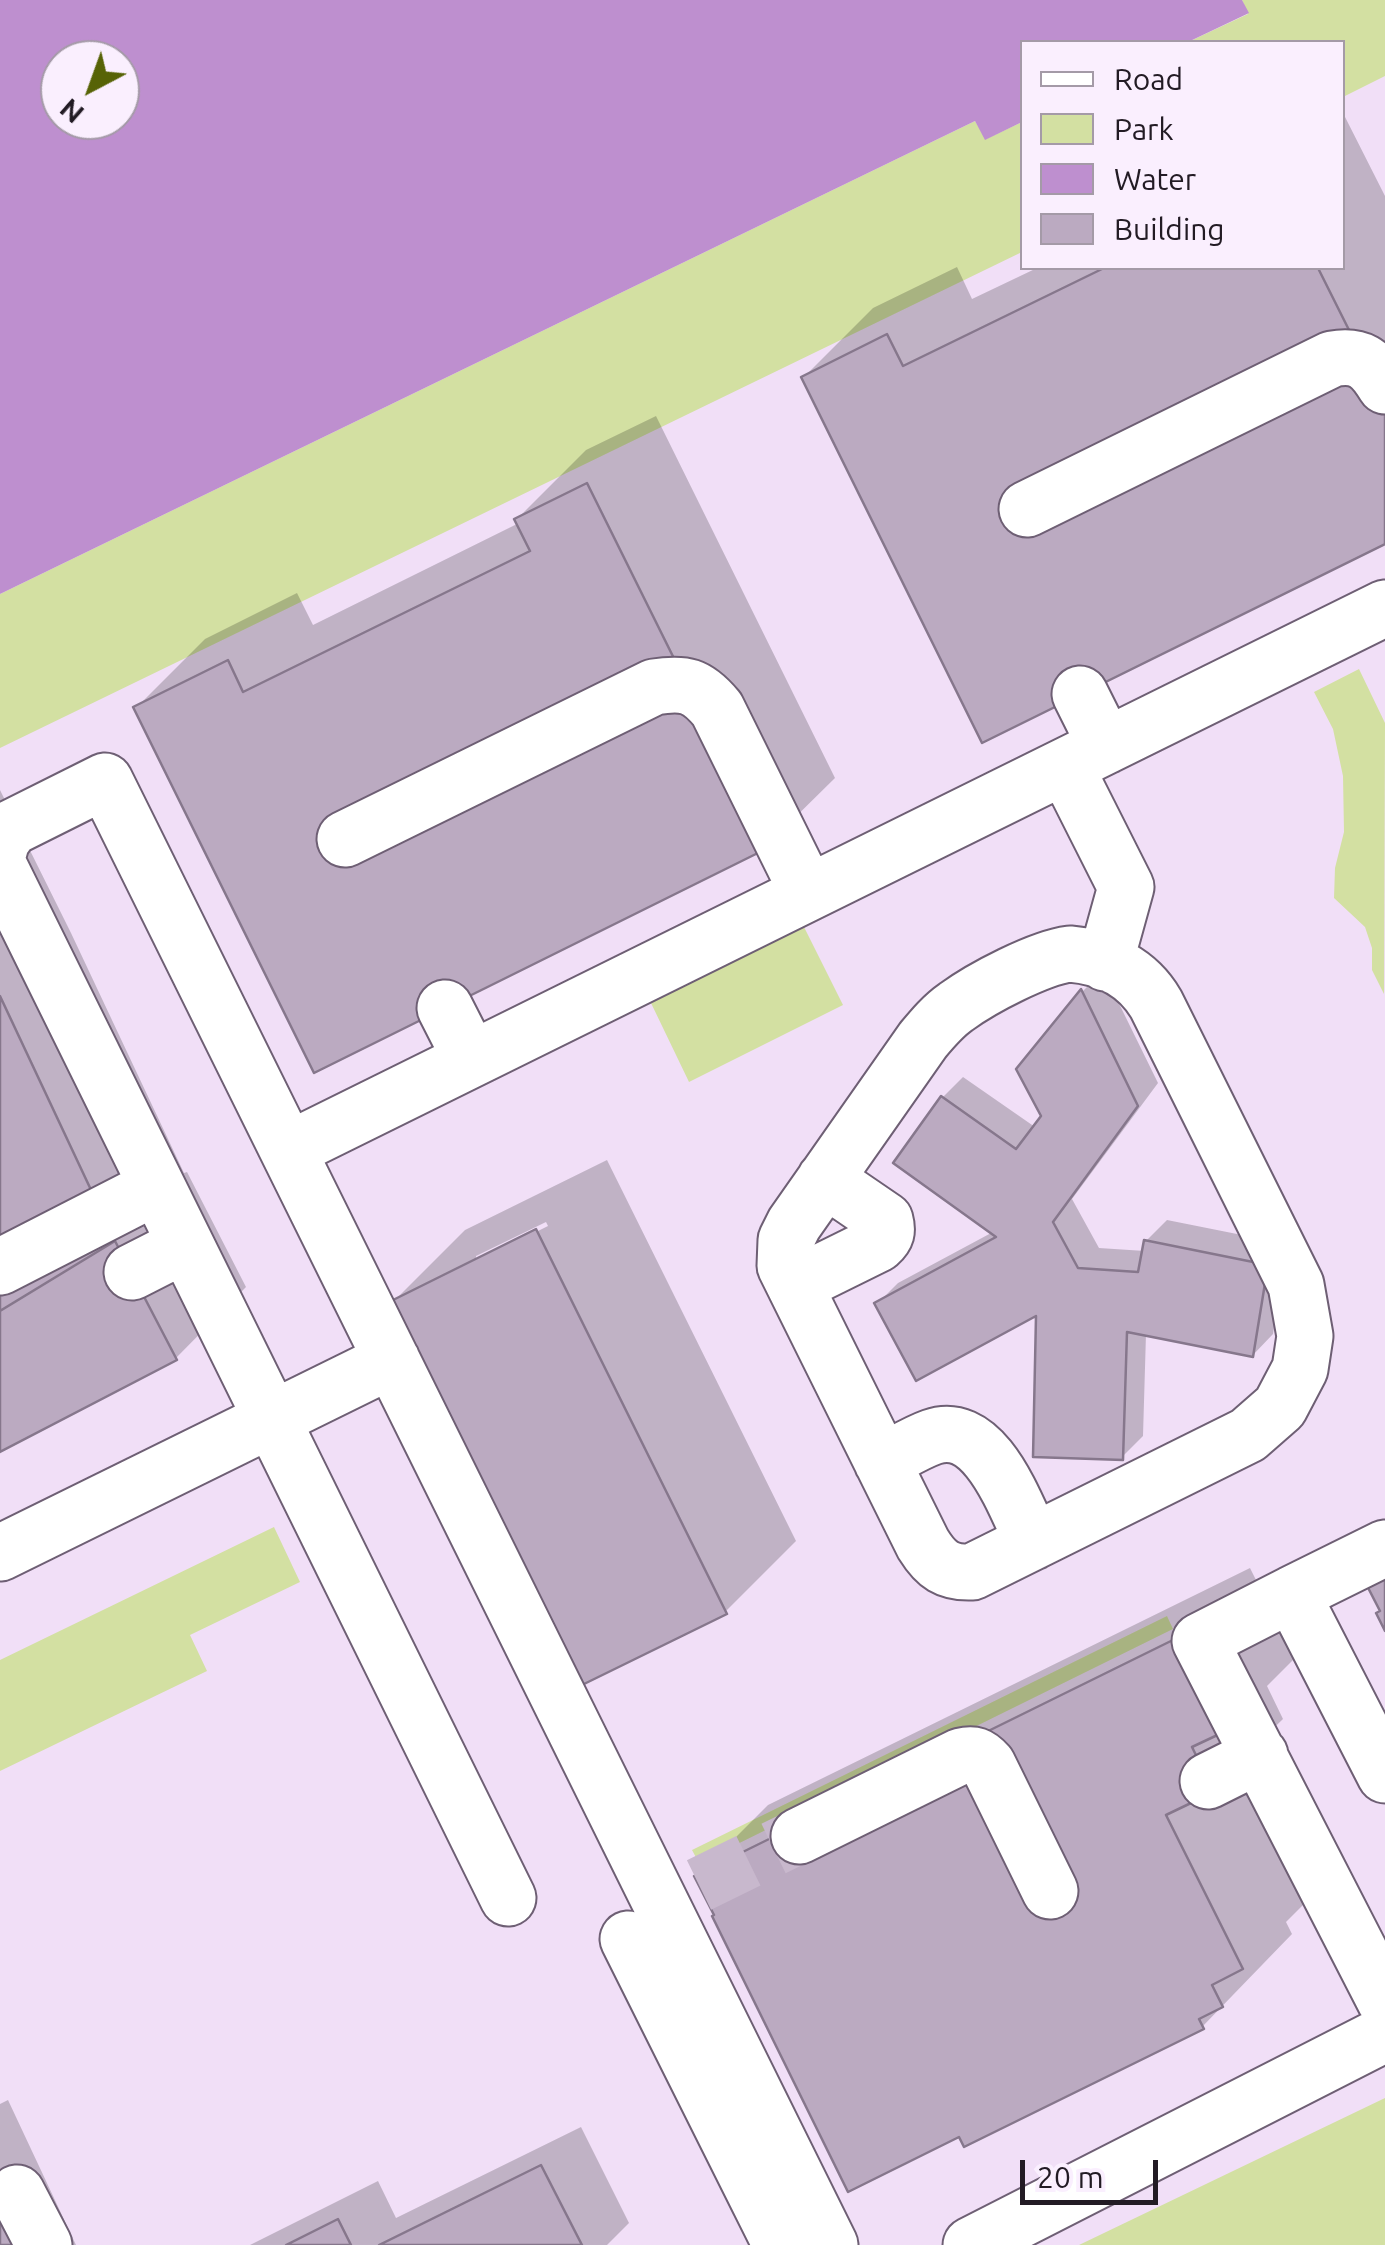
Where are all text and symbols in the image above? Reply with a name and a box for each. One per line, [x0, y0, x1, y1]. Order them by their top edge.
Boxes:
north arrow [40, 40, 140, 140]
legend [1020, 40, 1345, 270]
text: Road [1114, 62, 1183, 96]
text: N [53, 93, 89, 130]
text: Park [1114, 112, 1174, 146]
text: Water [1114, 162, 1196, 196]
text: Building [1114, 212, 1225, 246]
scale bar [1025, 2140, 1162, 2202]
text: 20 m [1037, 2160, 1104, 2194]

